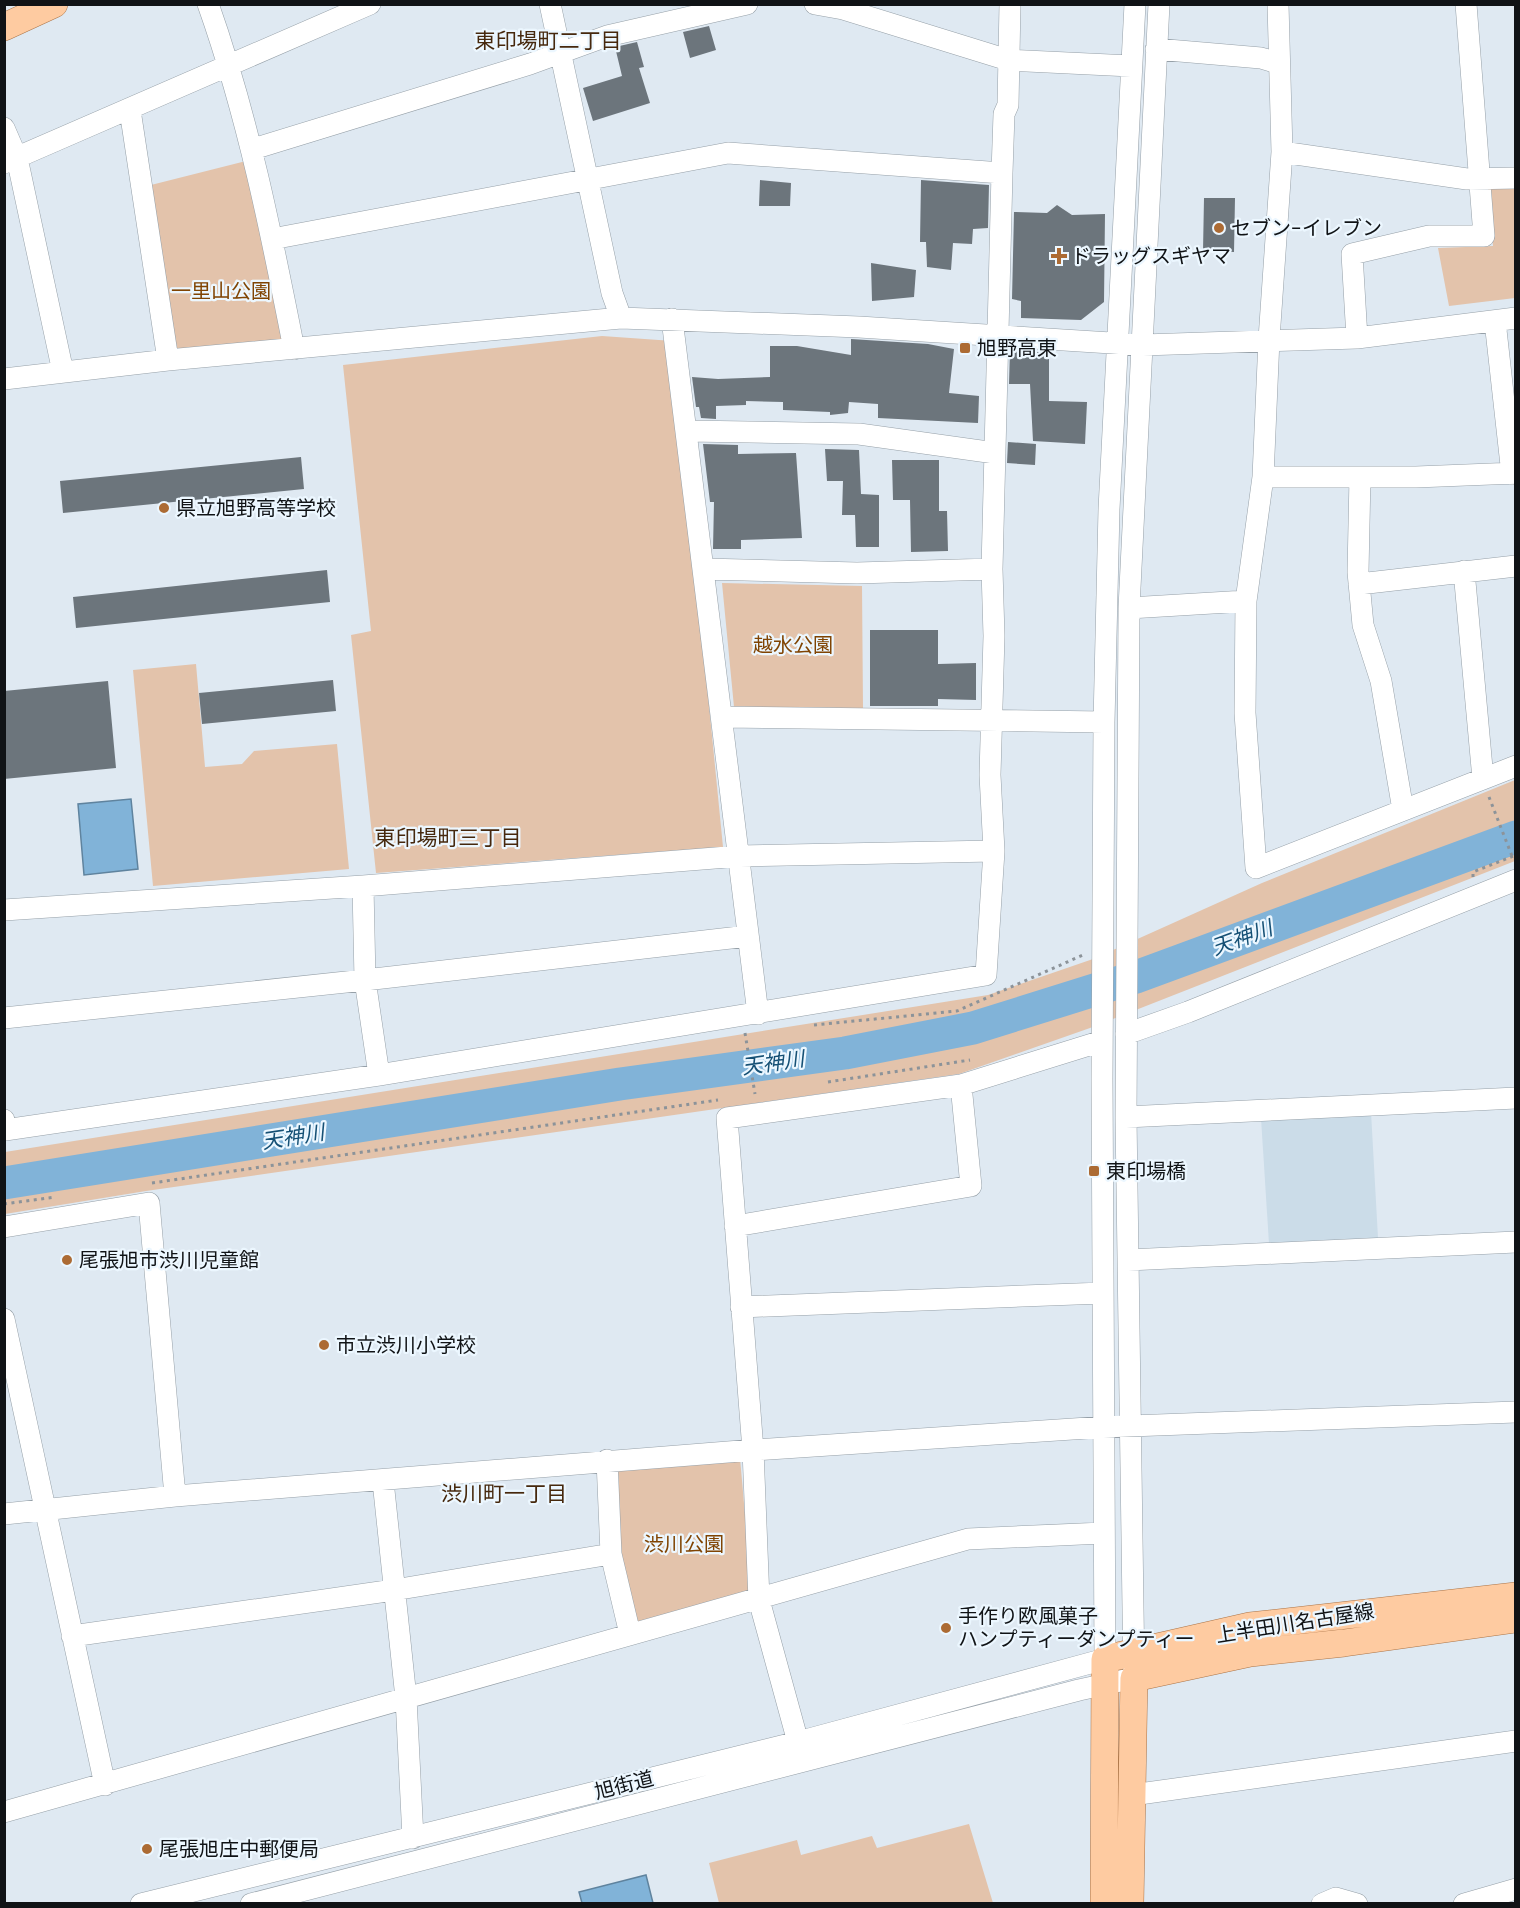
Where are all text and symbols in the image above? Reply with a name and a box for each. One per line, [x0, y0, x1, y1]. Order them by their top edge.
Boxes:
district label: 東印場町二丁目 [475, 26, 622, 55]
place label: セブン-イレブン [1231, 214, 1382, 242]
marker: セブン-イレブン [1212, 221, 1226, 235]
place label: ドラッグスギヤマ [1071, 242, 1231, 270]
marker: ドラッグスギヤマ [1052, 249, 1066, 263]
park label: 一里山公園 [171, 277, 271, 305]
place label: 旭野高東 [977, 334, 1057, 362]
marker: 旭野高東 [958, 341, 972, 355]
place label: 県立旭野高等学校 [176, 494, 336, 522]
marker: 県立旭野高等学校 [157, 501, 171, 515]
park label: 越水公園 [753, 631, 833, 659]
district label: 東印場町三丁目 [375, 823, 522, 852]
water label: 天神川 [1207, 912, 1278, 962]
water label: 天神川 [740, 1043, 808, 1081]
water label: 天神川 [260, 1117, 328, 1156]
place label: 東印場橋 [1106, 1157, 1186, 1185]
marker: 東印場橋 [1087, 1164, 1101, 1178]
place label: 尾張旭市渋川児童館 [79, 1246, 259, 1274]
marker: 尾張旭市渋川児童館 [60, 1253, 74, 1267]
place label: 市立渋川小学校 [336, 1331, 476, 1359]
marker: 市立渋川小学校 [317, 1338, 331, 1352]
district label: 渋川町一丁目 [441, 1479, 567, 1508]
park label: 渋川公園 [644, 1530, 724, 1558]
street label: 上半田川名古屋線 [1214, 1597, 1376, 1649]
place label: 手作り欧風菓子 ハンプティーダンプティー [958, 1602, 1194, 1653]
marker: 手作り欧風菓子 ハンプティーダンプティー [939, 1621, 953, 1635]
street label: 旭街道 [592, 1764, 656, 1806]
place label: 尾張旭庄中郵便局 [159, 1835, 319, 1863]
marker: 尾張旭庄中郵便局 [140, 1842, 154, 1856]

